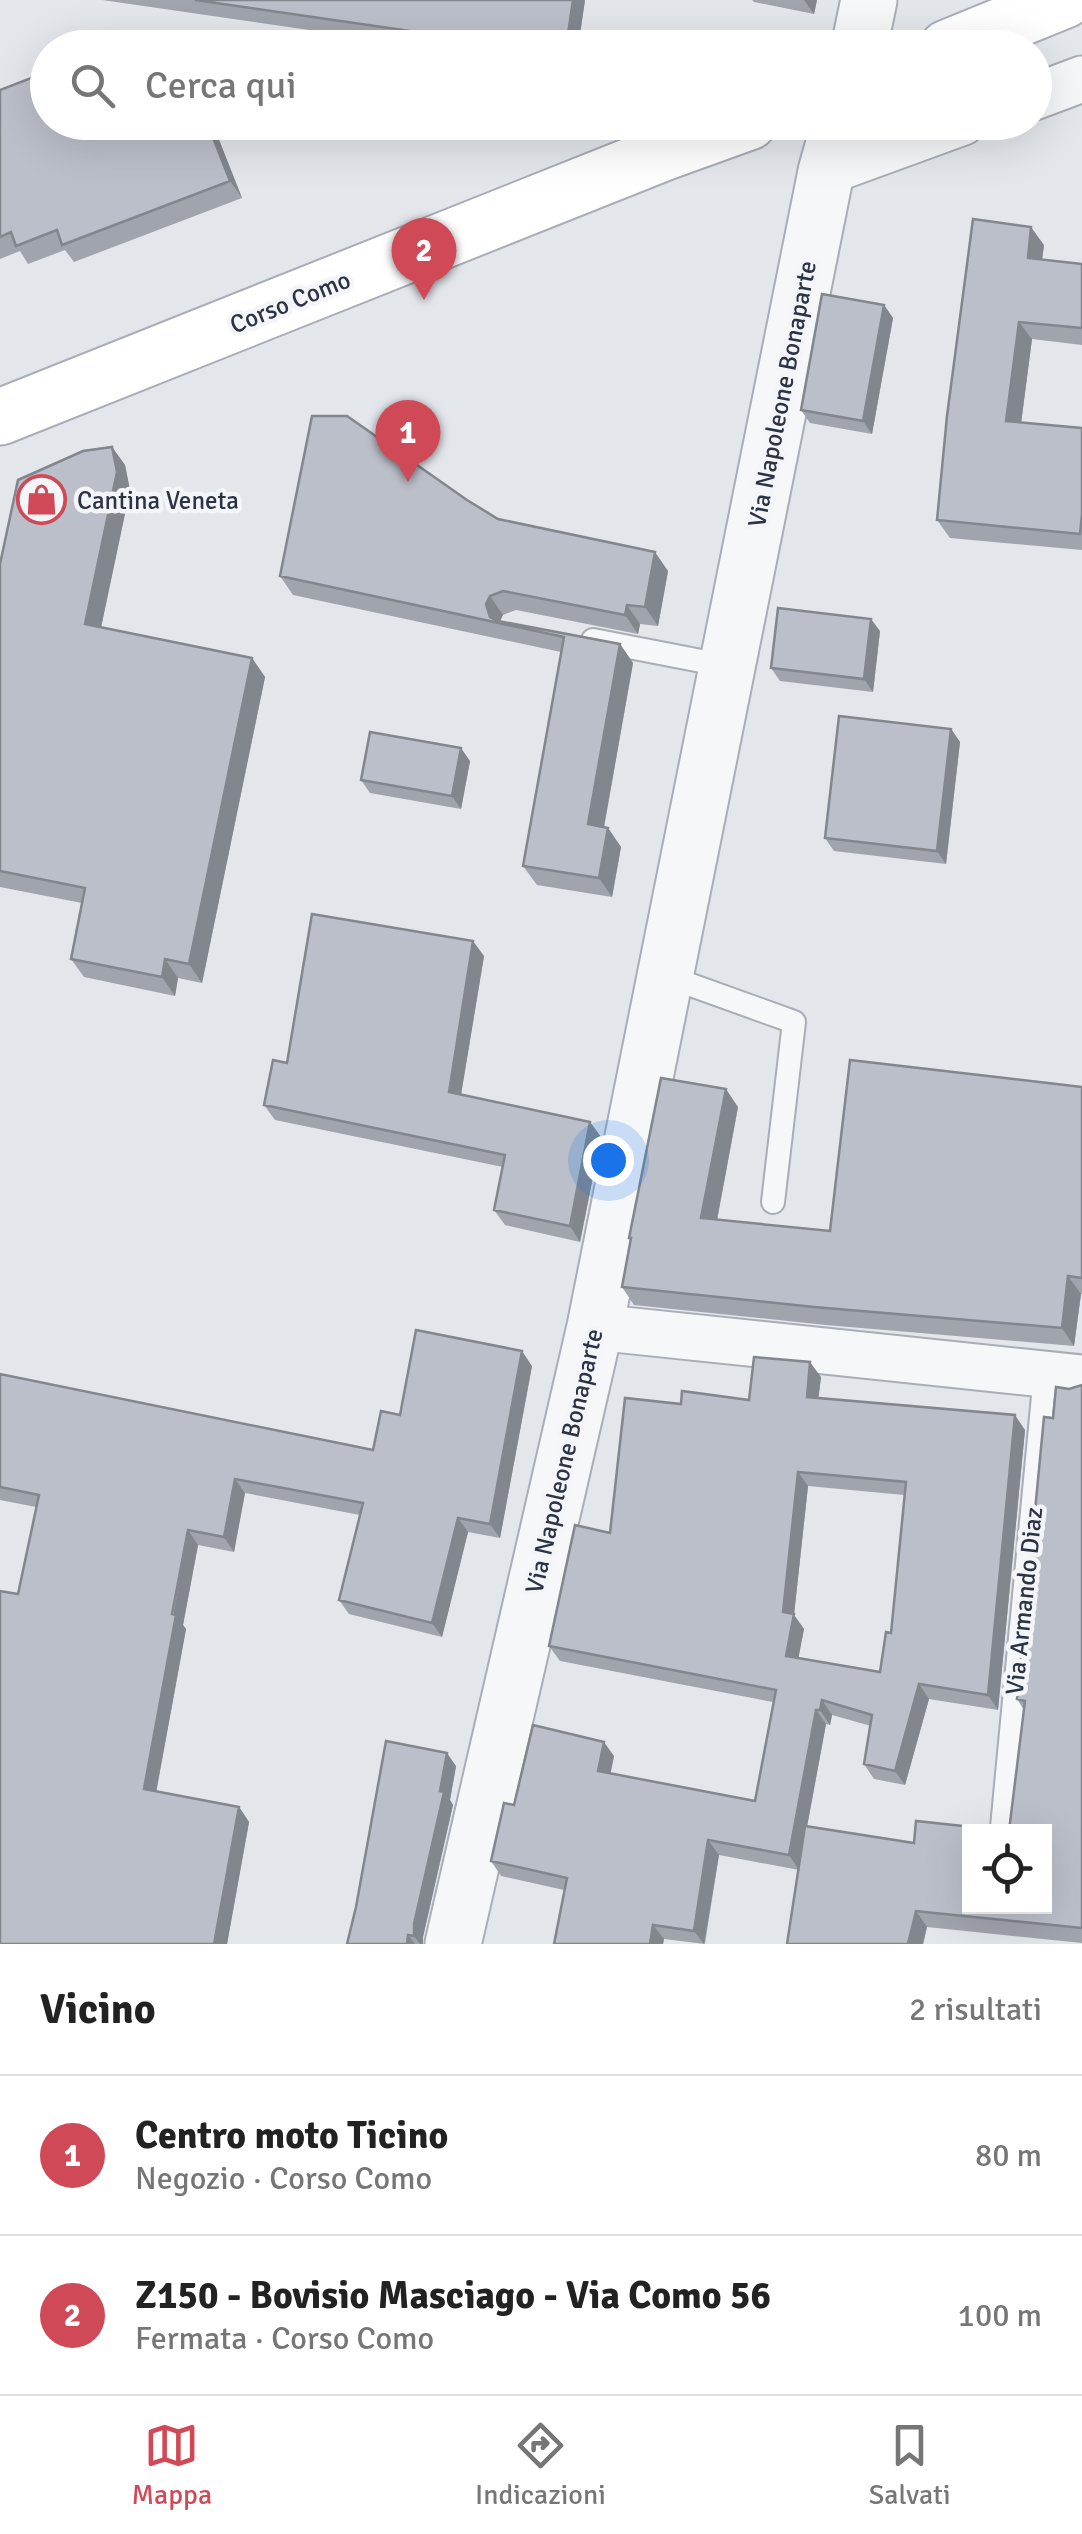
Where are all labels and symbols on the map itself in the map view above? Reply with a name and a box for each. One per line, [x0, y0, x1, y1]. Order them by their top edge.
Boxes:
pin: 2 [392, 218, 456, 300]
street label: Via Napoleone Bonaparte [741, 258, 823, 530]
street label: Corso Como [225, 264, 355, 340]
pin: 1 [376, 400, 440, 482]
shop icon: Cantina Veneta [16, 474, 68, 526]
place label: Cantina Veneta [77, 485, 239, 516]
your location [583, 1135, 634, 1186]
street label: Via Napoleone Bonaparte [518, 1326, 610, 1596]
street label: Via Armando Diaz [999, 1506, 1049, 1696]

